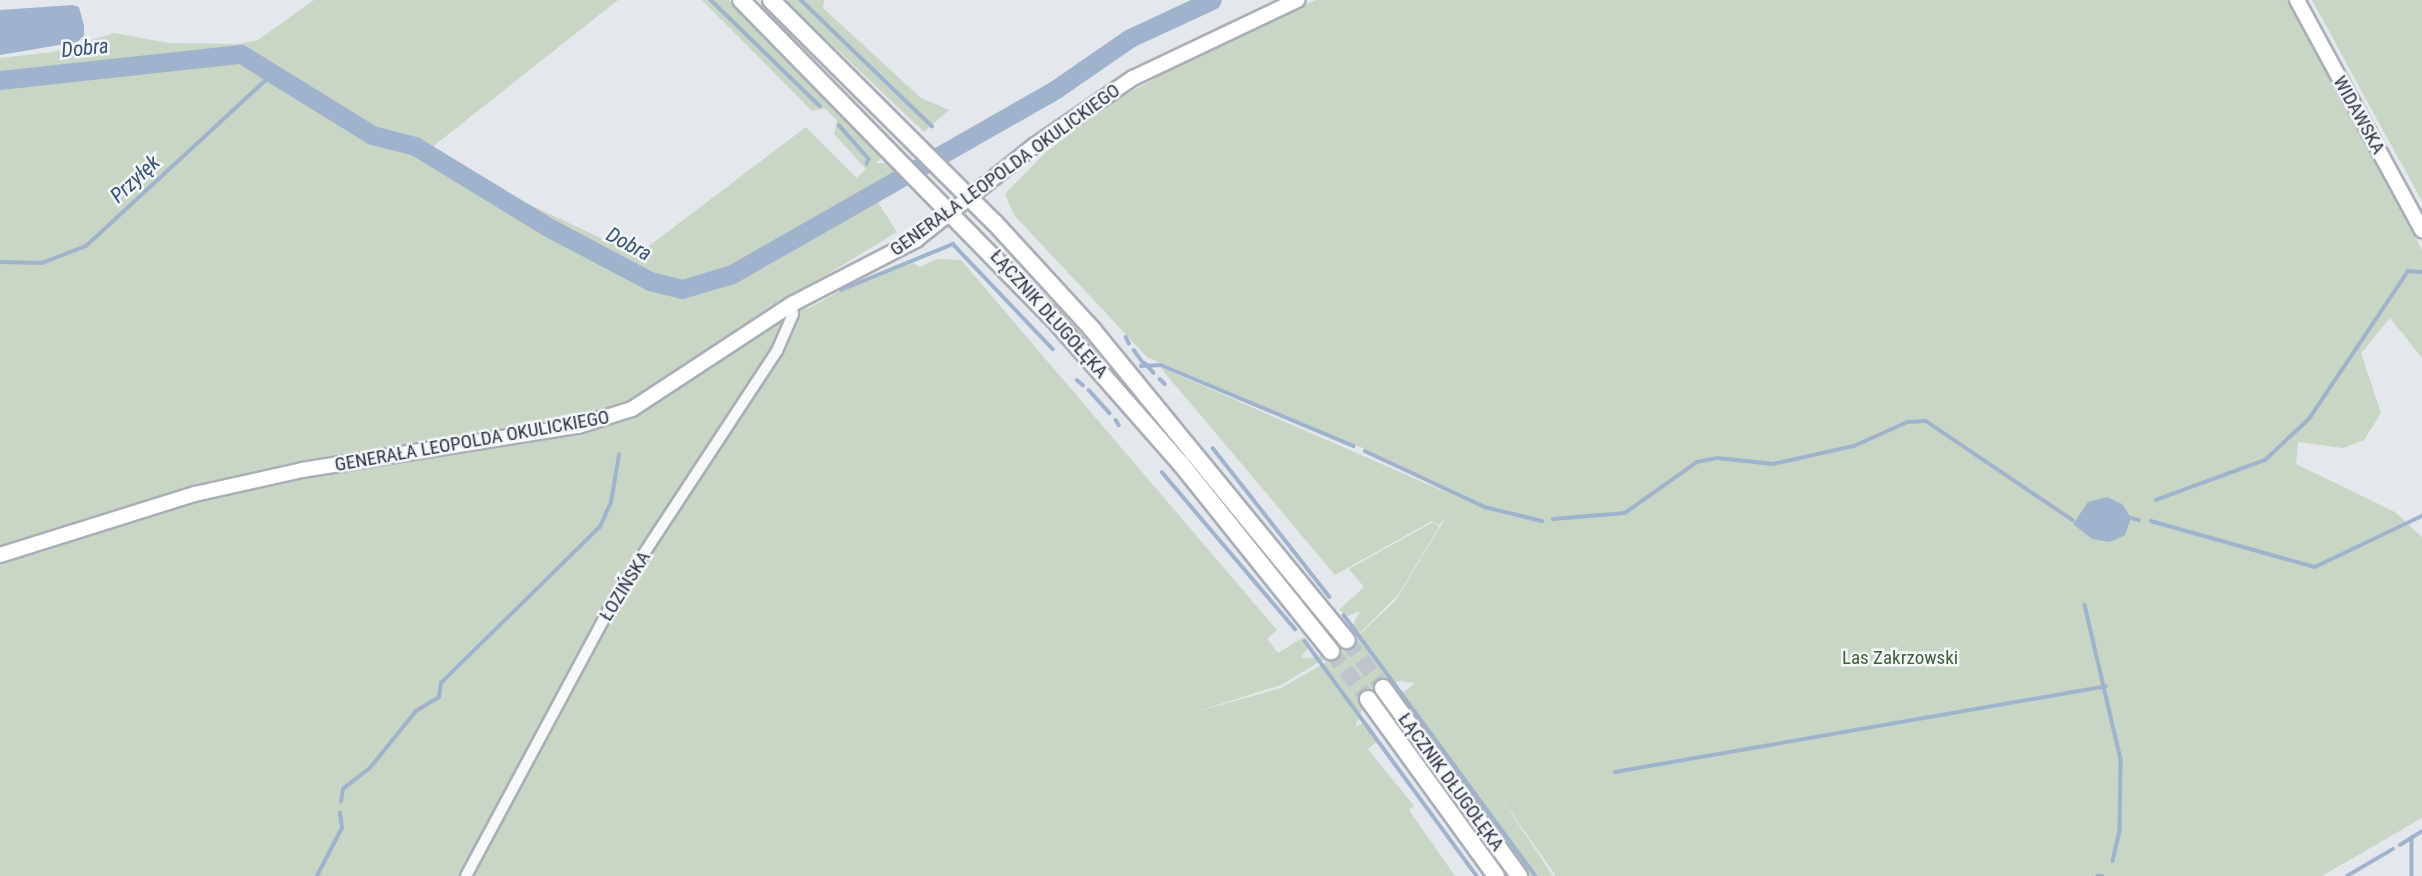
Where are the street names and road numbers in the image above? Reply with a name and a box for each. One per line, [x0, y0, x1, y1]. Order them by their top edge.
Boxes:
street label: WIDAWSKA [2328, 72, 2390, 158]
street label: GENERAŁA LEOPOLDA OKULICKIEGO [886, 79, 1124, 261]
street label: ŁĄCZNIK DŁUGOŁĘKA [985, 245, 1113, 383]
street label: GENERAŁA LEOPOLDA OKULICKIEGO [333, 406, 611, 476]
street label: ŁOZIŃSKA [595, 547, 655, 625]
street label: ŁĄCZNIK DŁUGOŁĘKA [1393, 709, 1509, 855]

